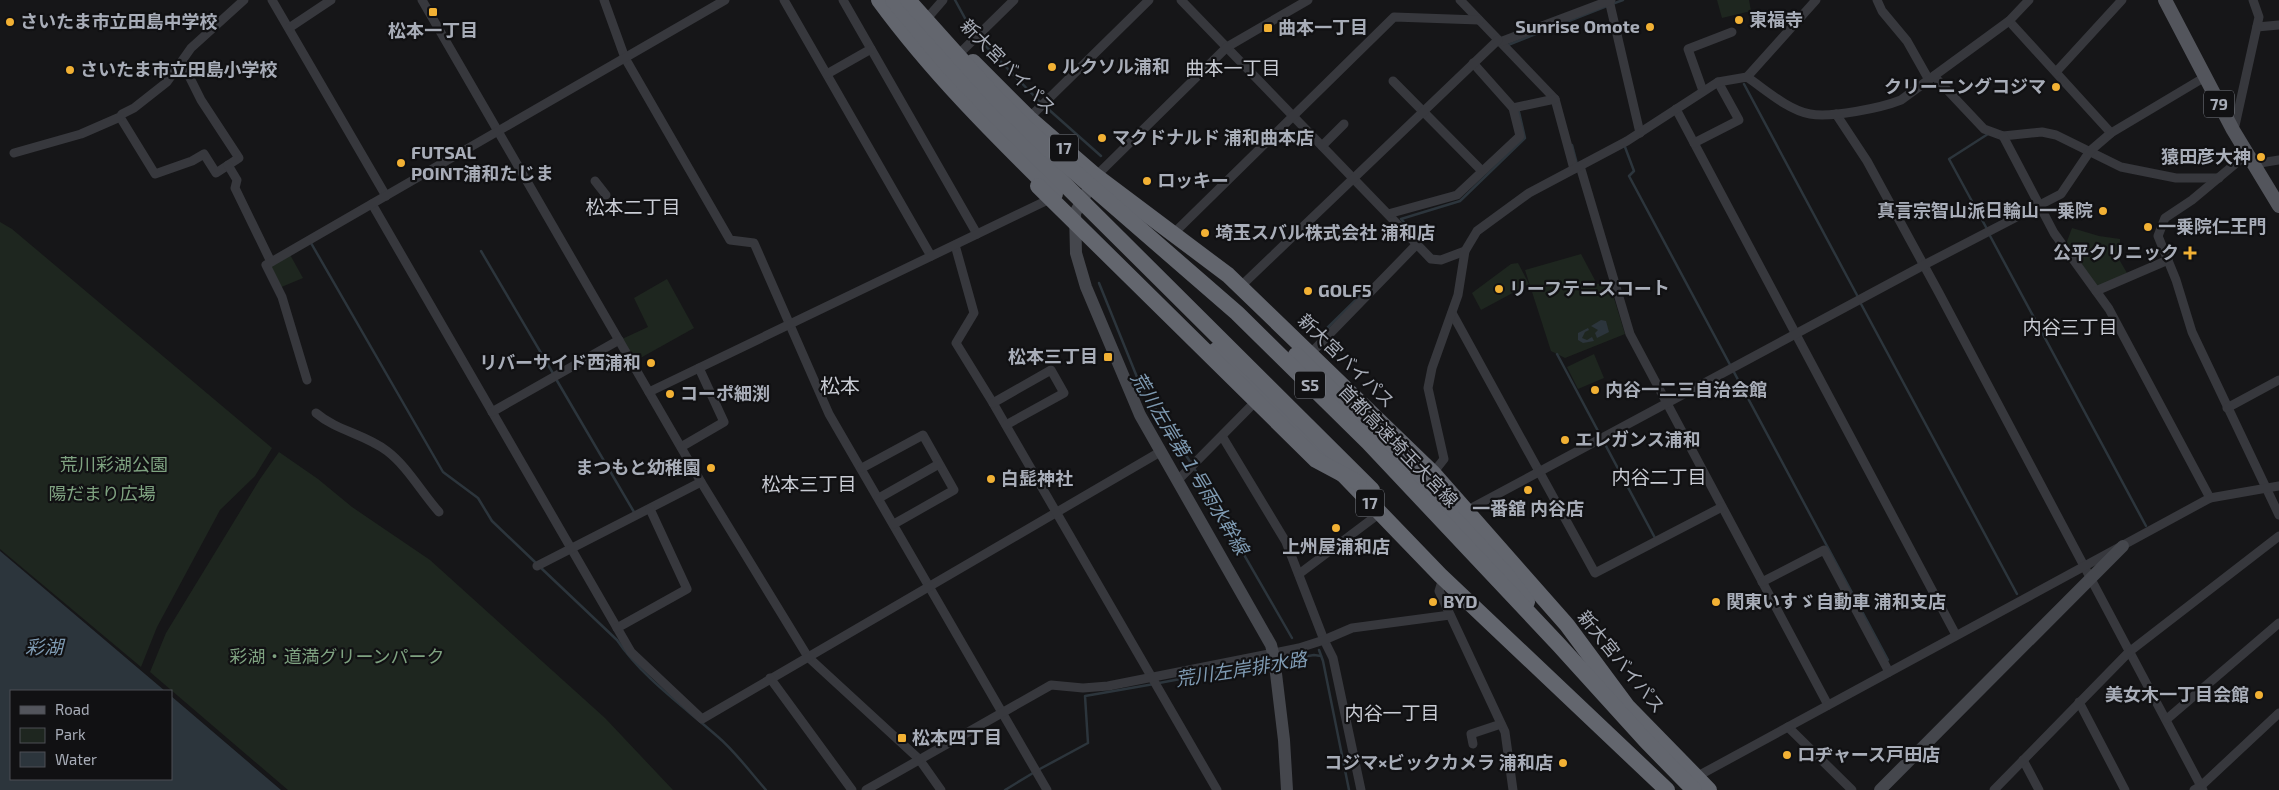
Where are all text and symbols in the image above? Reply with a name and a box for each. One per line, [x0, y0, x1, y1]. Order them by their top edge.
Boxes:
marker: 松本一丁目 [427, 6, 439, 18]
place label: 東福寺 [1749, 8, 1803, 30]
place label: さいたま市立田島中学校 [20, 10, 217, 32]
street label: 新大宮バイパス [957, 14, 1061, 118]
marker: 東福寺 [1733, 14, 1745, 26]
place label: Sunrise Omote [1515, 15, 1640, 37]
marker: さいたま市立田島中学校 [4, 16, 16, 28]
place label: 曲本一丁目 [1278, 16, 1368, 38]
place label: 松本一丁目 [388, 19, 478, 41]
marker: Sunrise Omote [1644, 21, 1656, 33]
marker: 曲本一丁目 [1262, 22, 1274, 34]
place label: ルクソル浦和 [1062, 55, 1170, 77]
district label: 曲本一丁目 [1185, 56, 1281, 79]
place label: さいたま市立田島小学校 [80, 58, 277, 80]
marker: ルクソル浦和 [1046, 61, 1058, 73]
marker: さいたま市立田島小学校 [64, 64, 76, 76]
place label: クリーニングコジマ [1884, 75, 2046, 97]
marker: クリーニングコジマ [2050, 81, 2062, 93]
road number: 79 [2204, 90, 2234, 118]
place label: マクドナルド 浦和曲本店 [1112, 126, 1314, 148]
marker: マクドナルド 浦和曲本店 [1096, 132, 1108, 144]
road number: 17 [1050, 134, 1078, 162]
place label: FUTSAL POINT浦和たじま [411, 141, 554, 184]
place label: 猿田彦大神 [2161, 145, 2251, 167]
marker: 猿田彦大神 [2255, 151, 2267, 163]
marker: FUTSAL POINT浦和たじま [395, 157, 407, 169]
place label: ロッキー [1157, 169, 1229, 191]
marker: ロッキー [1141, 175, 1153, 187]
district label: 松本二丁目 [585, 195, 681, 218]
place label: 真言宗智山派日輪山一乗院 [1877, 199, 2093, 221]
marker: 真言宗智山派日輪山一乗院 [2097, 205, 2109, 217]
place label: 一乗院仁王門 [2158, 215, 2266, 237]
place label: 埼玉スバル株式会社 浦和店 [1215, 221, 1435, 243]
marker: 一乗院仁王門 [2142, 221, 2154, 233]
marker: 埼玉スバル株式会社 浦和店 [1199, 227, 1211, 239]
place label: 公平クリニック [2053, 241, 2179, 263]
marker: 公平クリニック [2183, 246, 2197, 260]
place label: リーフテニスコート [1509, 277, 1670, 299]
place label: GOLF5 [1318, 279, 1372, 301]
marker: リーフテニスコート [1493, 283, 1505, 295]
marker: GOLF5 [1302, 285, 1314, 297]
street label: 新大宮バイパス [1294, 309, 1400, 412]
district label: 内谷三丁目 [2022, 315, 2118, 338]
place label: 松本三丁目 [1008, 345, 1098, 367]
place label: リバーサイド西浦和 [479, 351, 641, 373]
marker: 松本三丁目 [1102, 351, 1114, 363]
marker: リバーサイド西浦和 [645, 357, 657, 369]
water label: 荒川左岸第１号雨水幹線 [1127, 367, 1255, 560]
road number: S5 [1295, 372, 1325, 398]
district label: 松本 [820, 373, 860, 397]
place label: 内谷一二三自治会館 [1605, 378, 1767, 400]
street label: 首都高速埼玉大宮線 [1335, 379, 1463, 511]
place label: コーポ細渕 [680, 382, 770, 404]
marker: 内谷一二三自治会館 [1589, 384, 1601, 396]
marker: コーポ細渕 [664, 388, 676, 400]
place label: エレガンス浦和 [1575, 428, 1701, 450]
marker: エレガンス浦和 [1559, 434, 1571, 446]
park label: 荒川彩湖公園 [60, 453, 168, 475]
place label: まつもと幼稚園 [575, 456, 701, 478]
marker: まつもと幼稚園 [705, 462, 717, 474]
district label: 内谷二丁目 [1611, 465, 1707, 488]
place label: 白髭神社 [1001, 467, 1073, 489]
district label: 松本三丁目 [761, 472, 857, 495]
marker: 白髭神社 [985, 473, 997, 485]
park label: 陽だまり広場 [48, 482, 156, 504]
marker: 一番舘 内谷店 [1522, 484, 1534, 496]
road number: 17 [1356, 489, 1384, 516]
place label: 一番舘 内谷店 [1472, 497, 1584, 519]
marker: 上州屋浦和店 [1330, 522, 1342, 534]
place label: 上州屋浦和店 [1282, 535, 1390, 557]
place label: BYD [1443, 590, 1478, 612]
place label: 関東いすゞ自動車 浦和支店 [1726, 590, 1946, 612]
marker: BYD [1427, 596, 1439, 608]
marker: 関東いすゞ自動車 浦和支店 [1710, 596, 1722, 608]
street label: 新大宮バイパス [1574, 606, 1670, 717]
water label: 彩湖 [25, 635, 66, 658]
park label: 彩湖・道満グリーンパーク [229, 645, 445, 667]
water label: 荒川左岸排水路 [1173, 646, 1310, 690]
place label: 美女木一丁目会館 [2105, 683, 2249, 705]
marker: 美女木一丁目会館 [2253, 689, 2265, 701]
legend [10, 690, 172, 780]
text: Road [55, 700, 90, 718]
district label: 内谷一丁目 [1344, 701, 1440, 724]
text: Park [55, 725, 86, 743]
place label: 松本四丁目 [912, 726, 1002, 748]
marker: 松本四丁目 [896, 732, 908, 744]
place label: ロヂャース戸田店 [1797, 743, 1940, 765]
marker: ロヂャース戸田店 [1781, 749, 1793, 761]
text: Water [55, 750, 97, 768]
place label: コジマ×ビックカメラ 浦和店 [1324, 751, 1553, 773]
marker: コジマ×ビックカメラ 浦和店 [1557, 757, 1569, 769]

